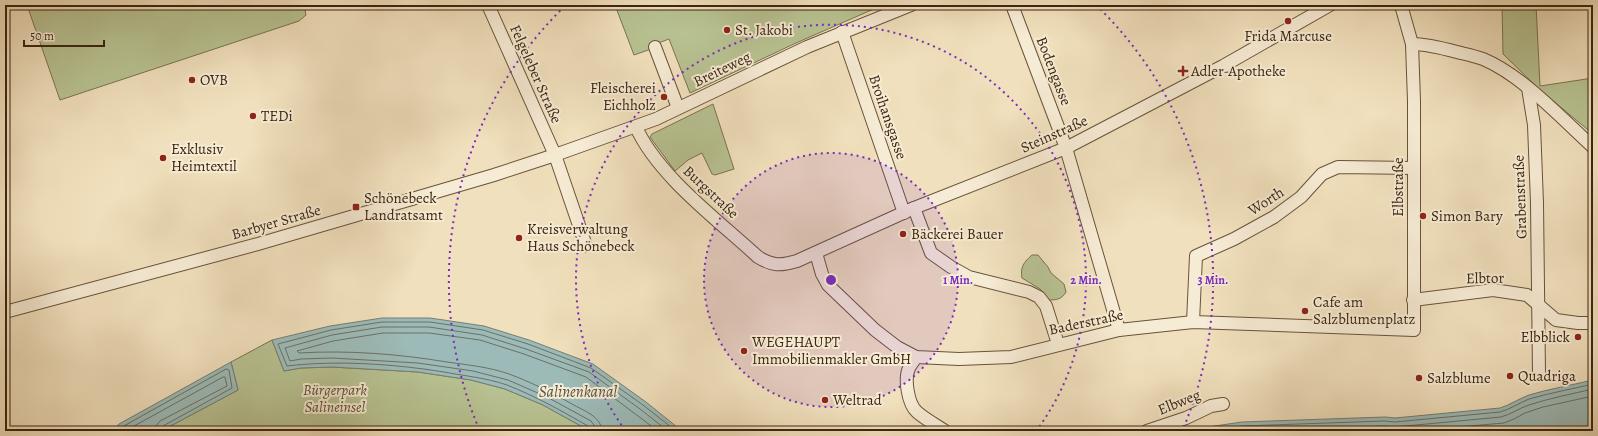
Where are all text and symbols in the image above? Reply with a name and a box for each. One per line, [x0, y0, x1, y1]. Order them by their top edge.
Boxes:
marker: Frida Marcuse [1283, 16, 1293, 26]
place label: St. Jakobi [735, 20, 793, 40]
street label: Felgeleber Straße [505, 21, 567, 127]
scale bar [24, 22, 104, 48]
marker: St. Jakobi [722, 25, 732, 35]
place label: Frida Marcuse [1244, 26, 1332, 46]
text: 50 m [30, 28, 54, 44]
street label: Bodengasse [1032, 34, 1076, 109]
street label: Breiteweg [690, 46, 754, 91]
place label: Adler-Apotheke [1190, 61, 1286, 81]
marker: Adler-Apotheke [1178, 66, 1188, 76]
place label: OVB [200, 70, 228, 90]
street label: Broihansgasse [864, 72, 912, 162]
marker: OVB [187, 75, 197, 85]
place label: Fleischerei Eichholz [590, 78, 656, 115]
marker: Fleischerei Eichholz [659, 92, 669, 102]
place label: TEDi [261, 106, 293, 126]
street label: Steinstraße [1017, 110, 1091, 158]
marker: TEDi [248, 111, 258, 121]
place label: Exklusiv Heimtextil [171, 139, 237, 176]
marker: Exklusiv Heimtextil [158, 153, 168, 163]
street label: Grabenstraße [1509, 154, 1531, 239]
street label: Elbstraße [1388, 157, 1408, 217]
street label: Burgstraße [679, 161, 743, 223]
street label: Worth [1243, 182, 1288, 221]
place label: Schönebeck Landratsamt [364, 188, 443, 225]
street label: Barbyer Straße [229, 200, 323, 244]
marker: Schönebeck Landratsamt [351, 202, 361, 212]
place label: Simon Bary [1431, 206, 1503, 226]
marker: Simon Bary [1418, 211, 1428, 221]
place label: Kreisverwaltung Haus Schönebeck [527, 219, 635, 256]
place label: Bäckerei Bauer [911, 224, 1003, 244]
marker: Bäckerei Bauer [898, 229, 908, 239]
marker: Kreisverwaltung Haus Schönebeck [514, 233, 524, 243]
street label: Elbtor [1466, 268, 1505, 288]
text: 1 Min. [943, 272, 973, 288]
text: 2 Min. [1070, 272, 1102, 288]
text: 3 Min. [1198, 272, 1228, 288]
centre of rings [824, 273, 838, 287]
place label: Cafe am Salzblumenplatz [1313, 292, 1416, 329]
street label: Baderstraße [1047, 304, 1125, 340]
marker: Cafe am Salzblumenplatz [1300, 306, 1310, 316]
place label: Elbblick [1521, 327, 1571, 347]
place label: WEGEHAUPT Immobilienmakler GmbH [751, 332, 911, 369]
marker: Elbblick [1573, 332, 1583, 342]
marker: WEGEHAUPT Immobilienmakler GmbH [739, 346, 749, 356]
place label: Quadriga [1518, 366, 1576, 386]
place label: Salzblume [1427, 368, 1491, 388]
marker: Quadriga [1505, 371, 1515, 381]
marker: Salzblume [1414, 373, 1424, 383]
park label: Bürgerpark Salineinsel [303, 380, 367, 417]
water label: Salinenkanal [539, 381, 617, 403]
street label: Elbweg [1155, 384, 1204, 420]
place label: Weltrad [832, 390, 883, 410]
marker: Weltrad [820, 395, 830, 405]

